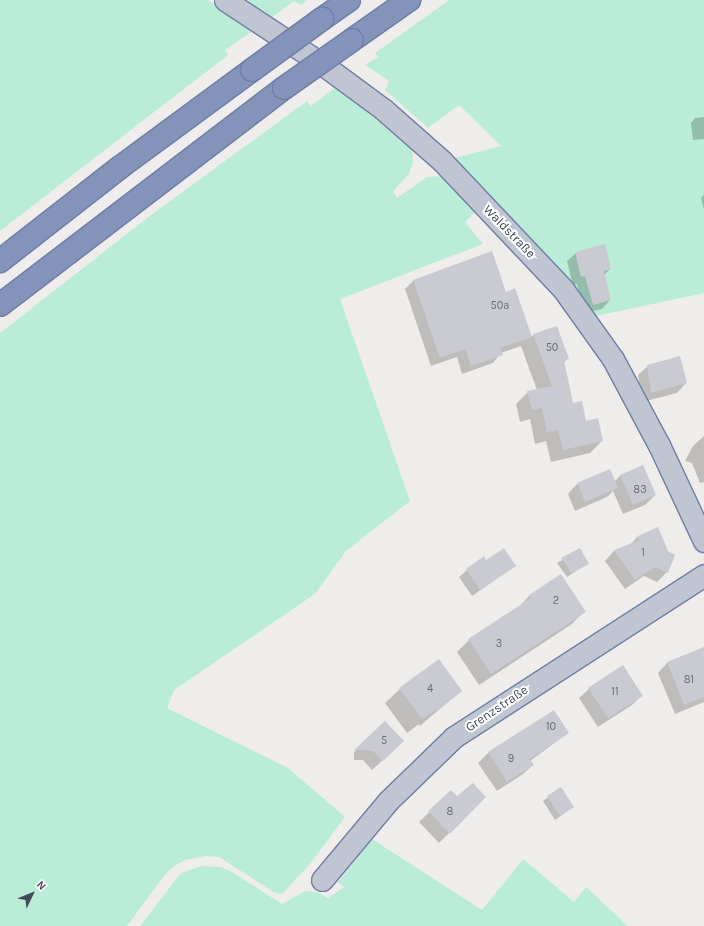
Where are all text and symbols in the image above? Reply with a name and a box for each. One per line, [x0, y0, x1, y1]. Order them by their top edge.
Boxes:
street label: Waldstraße [480, 202, 538, 262]
house number: 50a [491, 299, 509, 313]
house number: 50 [546, 341, 558, 355]
house number: 83 [633, 483, 647, 497]
house number: 1 [641, 546, 645, 560]
house number: 2 [553, 594, 559, 608]
house number: 3 [496, 637, 502, 651]
house number: 81 [684, 673, 694, 687]
house number: 4 [427, 682, 433, 696]
street label: Grenzstraße [463, 682, 531, 736]
house number: 11 [611, 685, 619, 699]
house number: 10 [546, 720, 556, 734]
house number: 5 [381, 734, 387, 748]
house number: 9 [508, 752, 514, 766]
house number: 8 [447, 805, 453, 819]
north arrow [12, 874, 52, 914]
text: N [34, 878, 49, 893]

